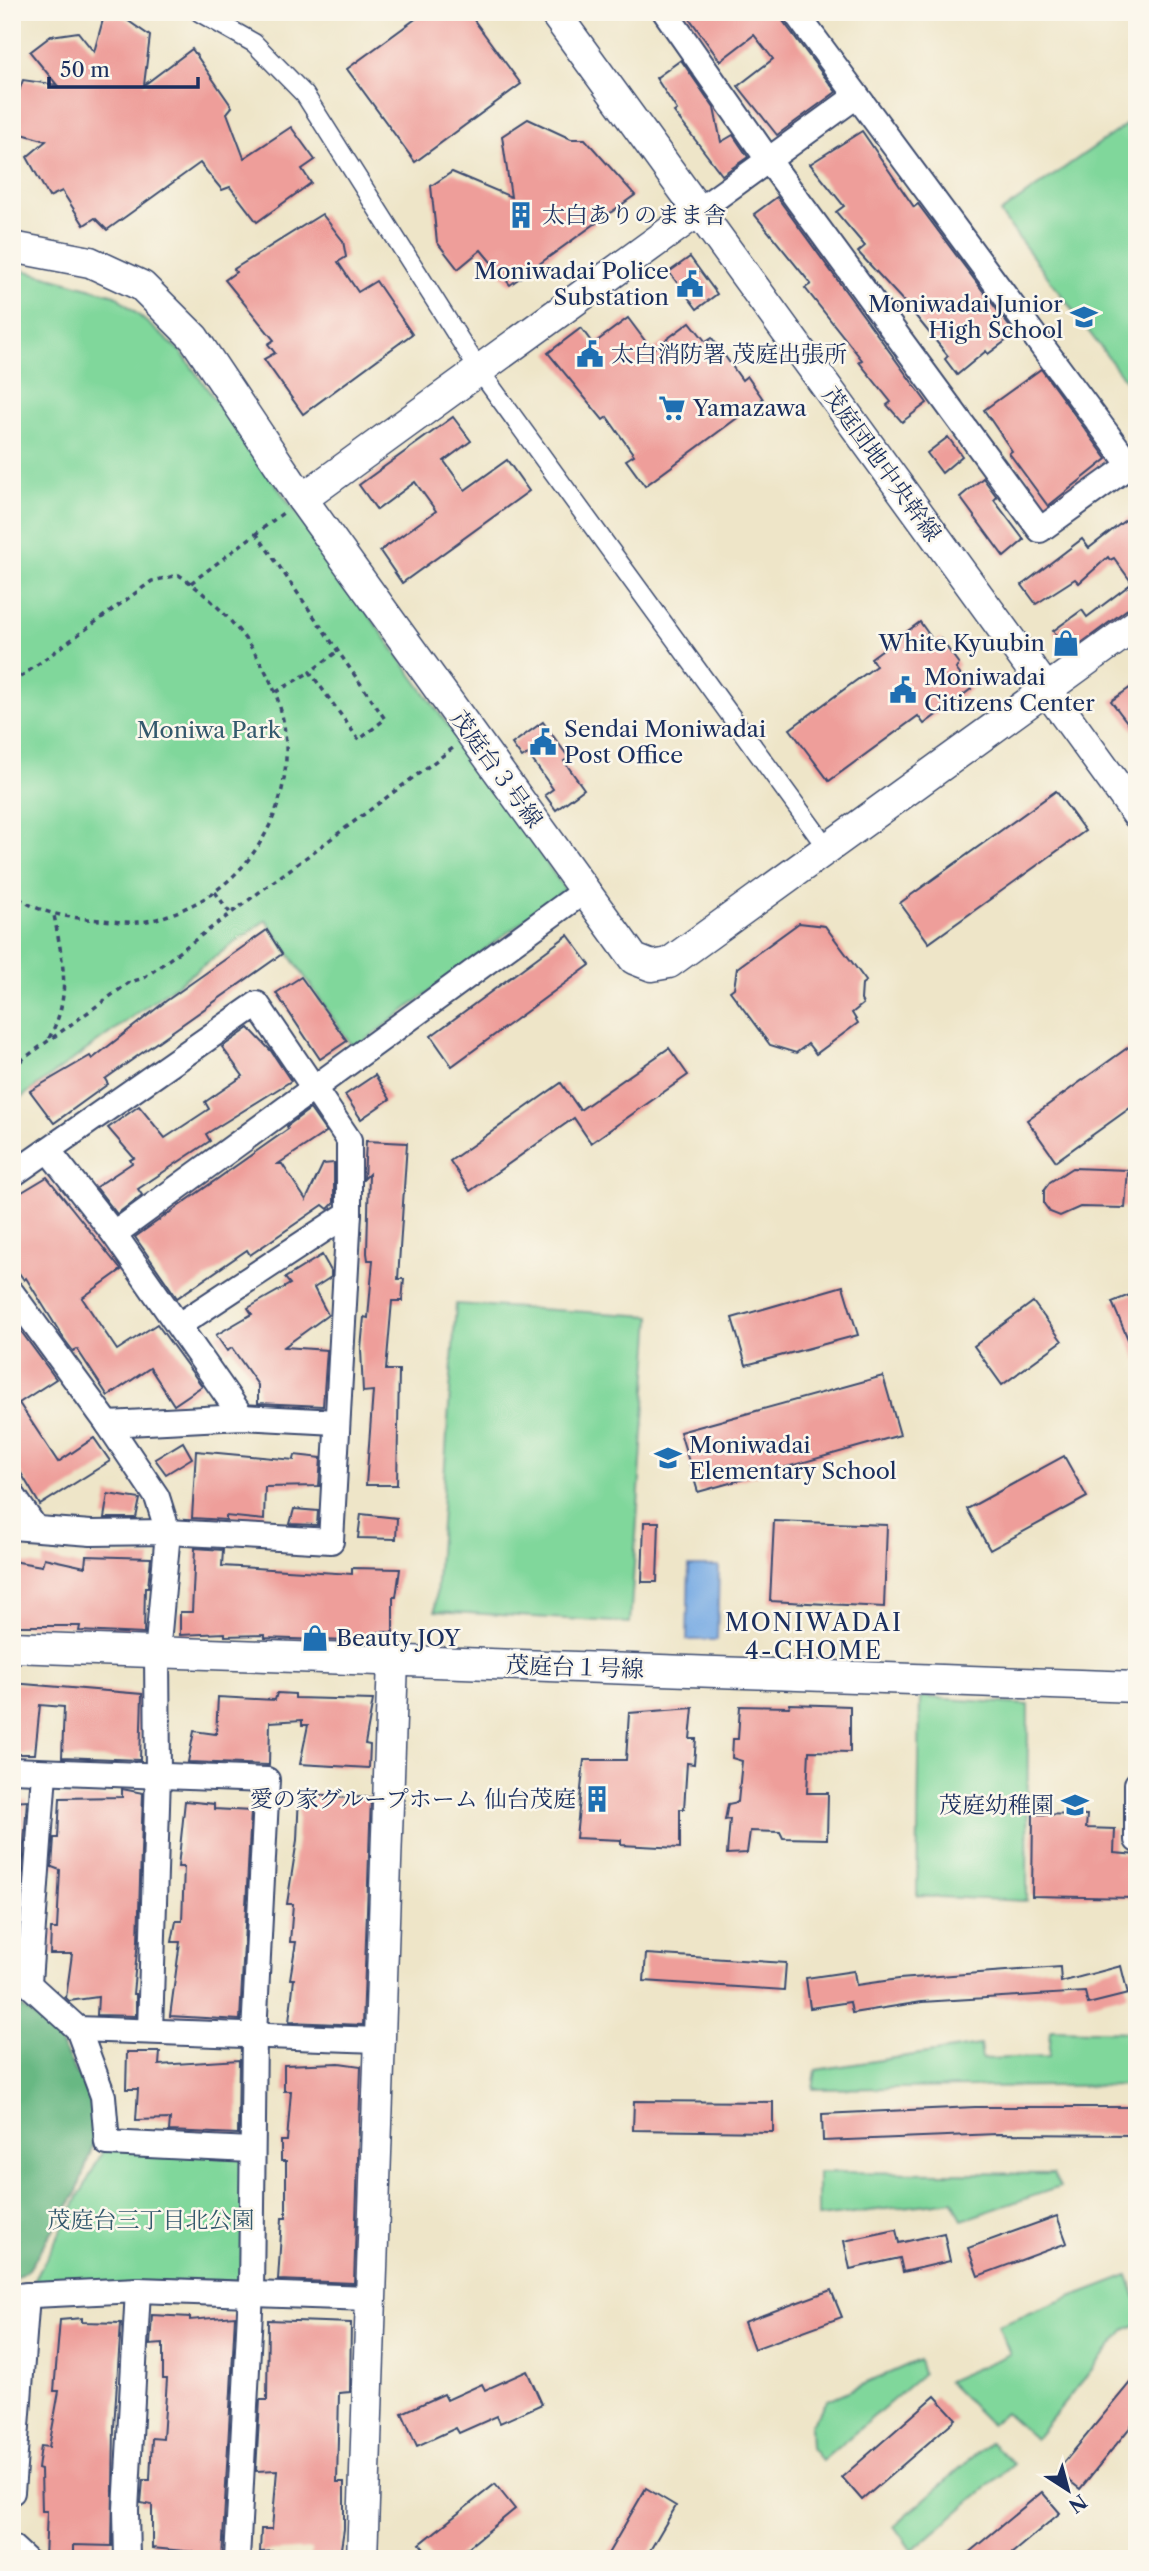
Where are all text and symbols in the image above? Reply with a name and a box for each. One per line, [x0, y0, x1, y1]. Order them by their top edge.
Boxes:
scale bar [49, 46, 198, 90]
text: 50 m [60, 57, 110, 82]
building icon: 太白ありのまま舎 [506, 200, 536, 230]
place label: 太白ありのまま舎 [542, 201, 726, 229]
place label: Moniwadai Police Substation [474, 257, 669, 311]
public building icon: Moniwadai Police Substation [675, 269, 705, 299]
place label: Moniwadai Junior High School [868, 290, 1063, 344]
school or university icon: Moniwadai Junior High School [1069, 302, 1099, 332]
public building icon: 太白消防署 茂庭出張所 [575, 339, 605, 369]
place label: 太白消防署 茂庭出張所 [611, 340, 847, 368]
street label: 茂庭団地中央幹線 [817, 381, 947, 547]
supermarket icon: Yamazawa [657, 393, 687, 423]
place label: Yamazawa [692, 394, 808, 422]
shop icon: White Kyuubin [1051, 628, 1081, 658]
place label: White Kyuubin [877, 629, 1045, 657]
place label: Moniwadai Citizens Center [924, 663, 1095, 717]
public building icon: Moniwadai Citizens Center [888, 675, 918, 705]
street label: 茂庭台３号線 [445, 705, 549, 833]
place label: Sendai Moniwadai Post Office [564, 715, 766, 769]
park label: Moniwa Park [137, 716, 283, 744]
public building icon: Sendai Moniwadai Post Office [528, 727, 558, 757]
place label: Moniwadai Elementary School [689, 1431, 897, 1485]
school or university icon: Moniwadai Elementary School [653, 1443, 683, 1473]
district label: MONIWADAI 4-CHOME [725, 1608, 903, 1665]
shop icon: Beauty JOY [300, 1623, 330, 1653]
place label: Beauty JOY [336, 1624, 461, 1652]
street label: 茂庭台１号線 [506, 1651, 644, 1683]
building icon: 愛の家グループホーム 仙台茂庭 [582, 1784, 612, 1814]
place label: 愛の家グループホーム 仙台茂庭 [250, 1785, 576, 1813]
school or university icon: 茂庭幼稚園 [1060, 1790, 1090, 1820]
place label: 茂庭幼稚園 [939, 1791, 1054, 1819]
park label: 茂庭台三丁目北公園 [48, 2206, 255, 2234]
north arrow [1034, 2456, 1104, 2526]
text: N [1064, 2489, 1091, 2518]

